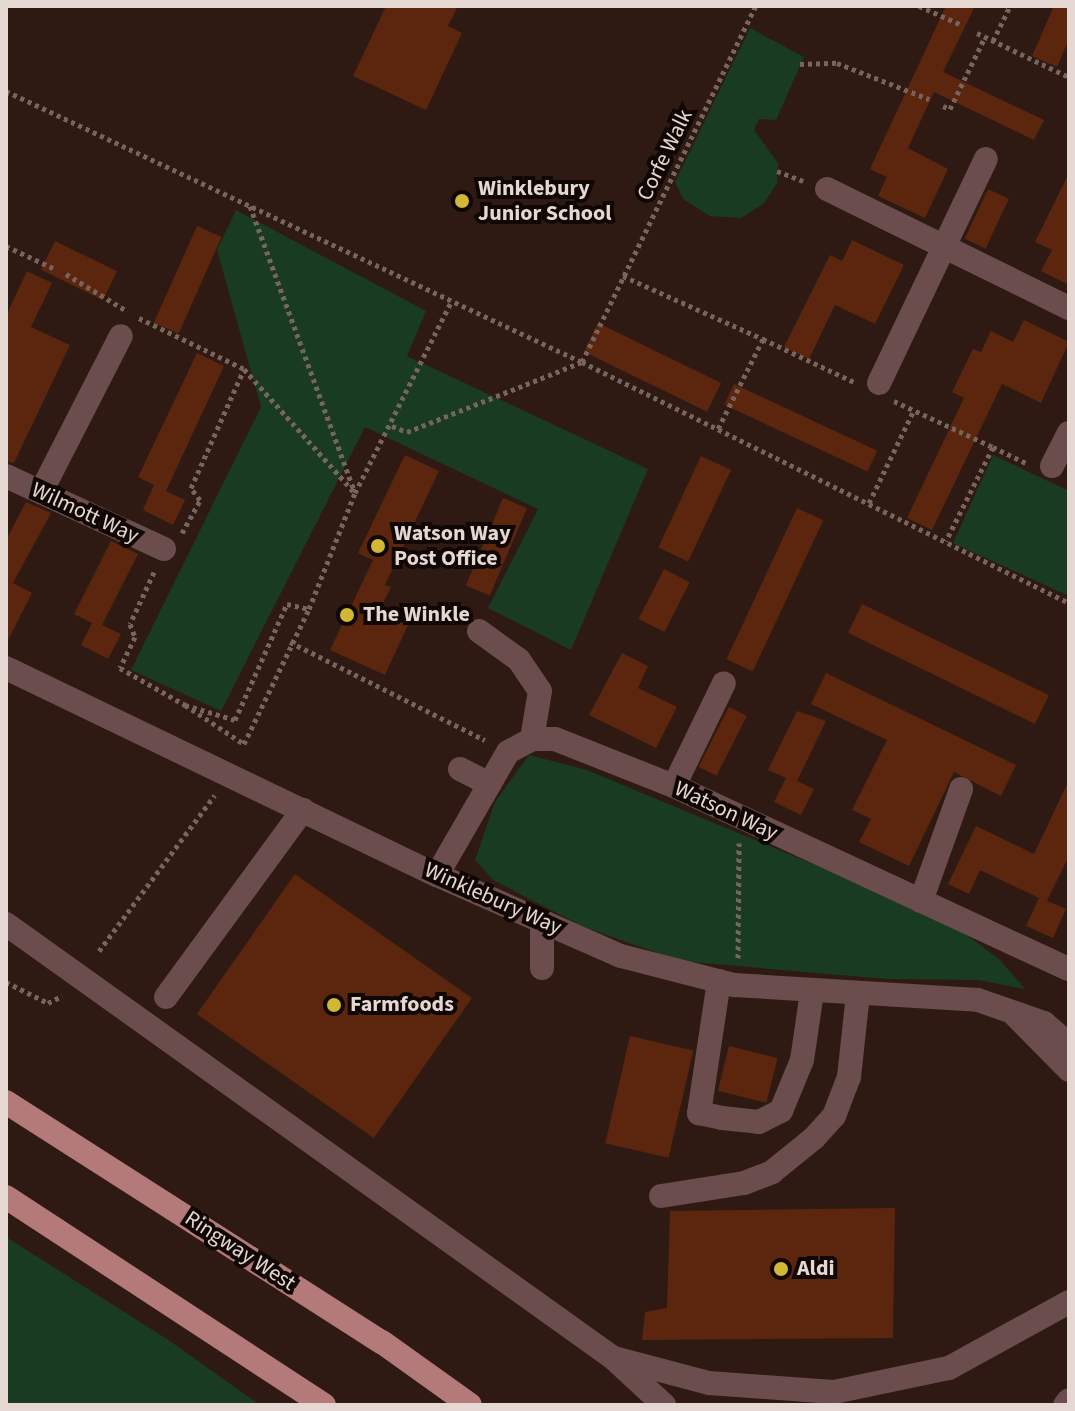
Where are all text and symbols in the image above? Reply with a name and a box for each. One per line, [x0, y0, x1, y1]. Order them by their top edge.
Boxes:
street label: Corfe Walk [632, 105, 698, 205]
place label: Winklebury Junior School [478, 175, 612, 226]
marker: Winklebury Junior School [453, 192, 471, 210]
street label: Wilmott Way [27, 477, 143, 549]
place label: Watson Way Post Office [394, 520, 511, 572]
marker: Watson Way Post Office [369, 537, 387, 555]
place label: The Winkle [363, 602, 470, 628]
marker: The Winkle [338, 606, 356, 624]
street label: Watson Way [670, 776, 782, 846]
street label: Winklebury Way [420, 857, 566, 941]
place label: Farmfoods [350, 992, 454, 1018]
marker: Farmfoods [325, 996, 343, 1014]
street label: Ringway West [180, 1205, 300, 1297]
place label: Aldi [797, 1256, 835, 1282]
marker: Aldi [772, 1260, 790, 1278]

